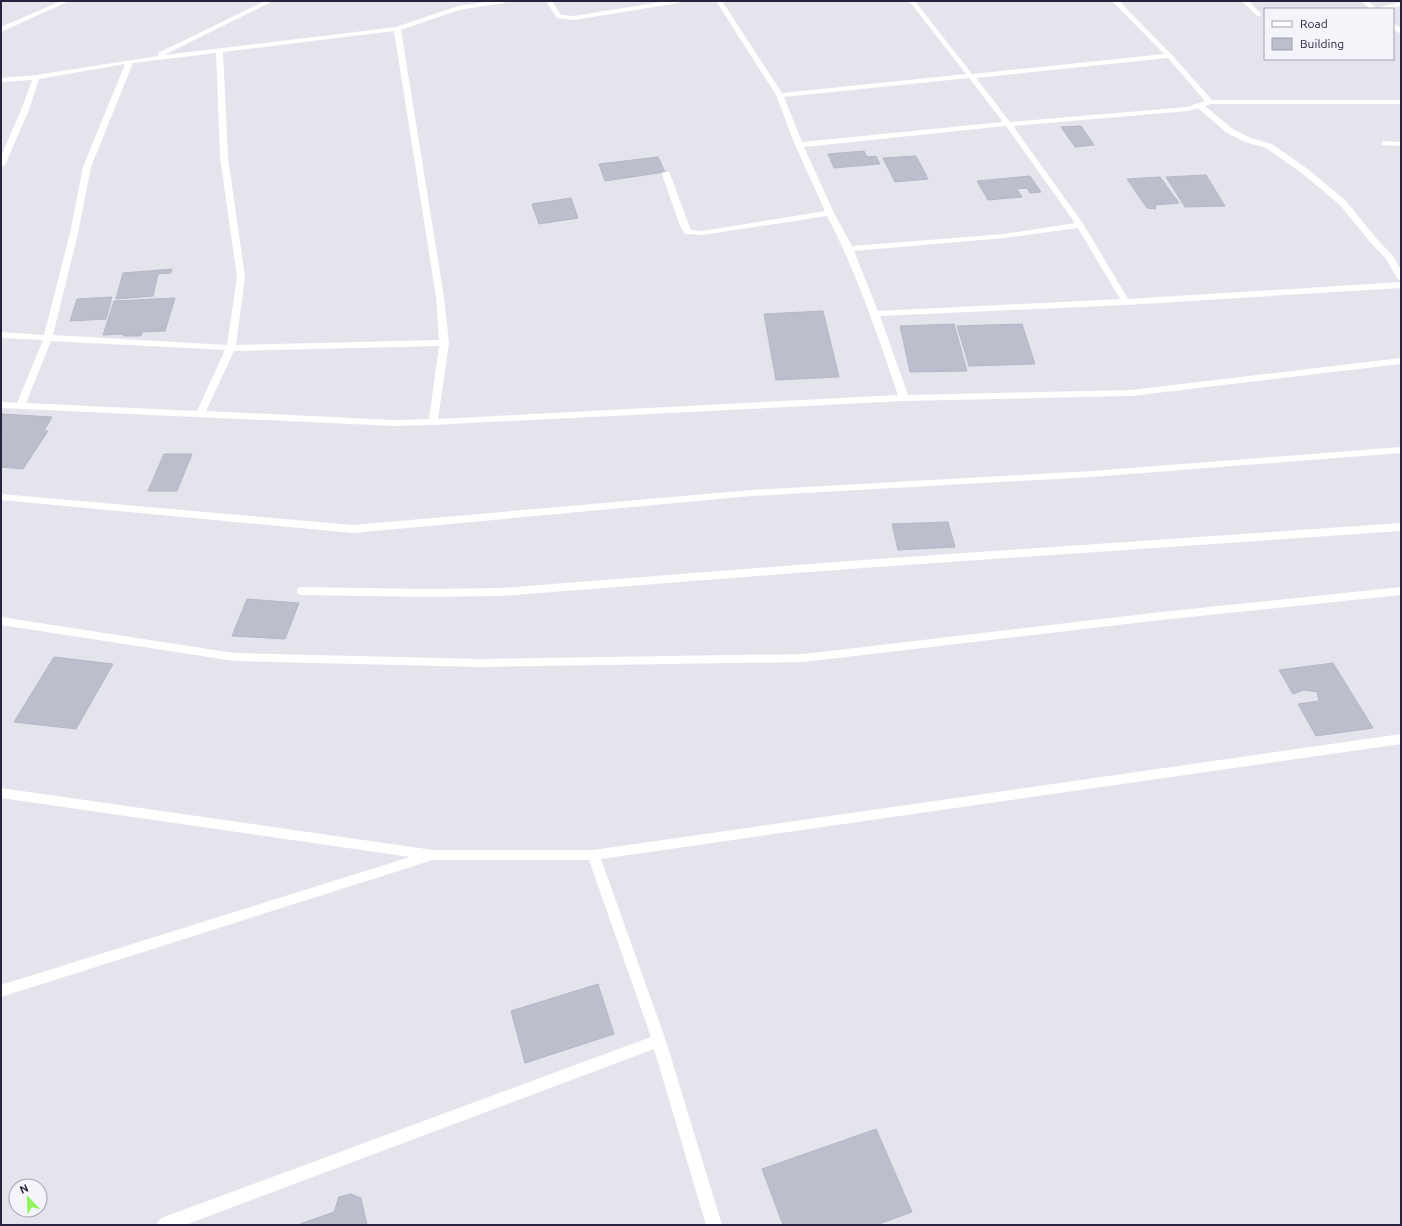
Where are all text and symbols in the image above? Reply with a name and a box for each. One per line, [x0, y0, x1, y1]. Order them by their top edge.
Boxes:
legend [1264, 8, 1394, 60]
text: Road [1300, 17, 1328, 30]
text: Building [1300, 37, 1344, 50]
north arrow [8, 1178, 48, 1218]
text: N [18, 1182, 30, 1196]

